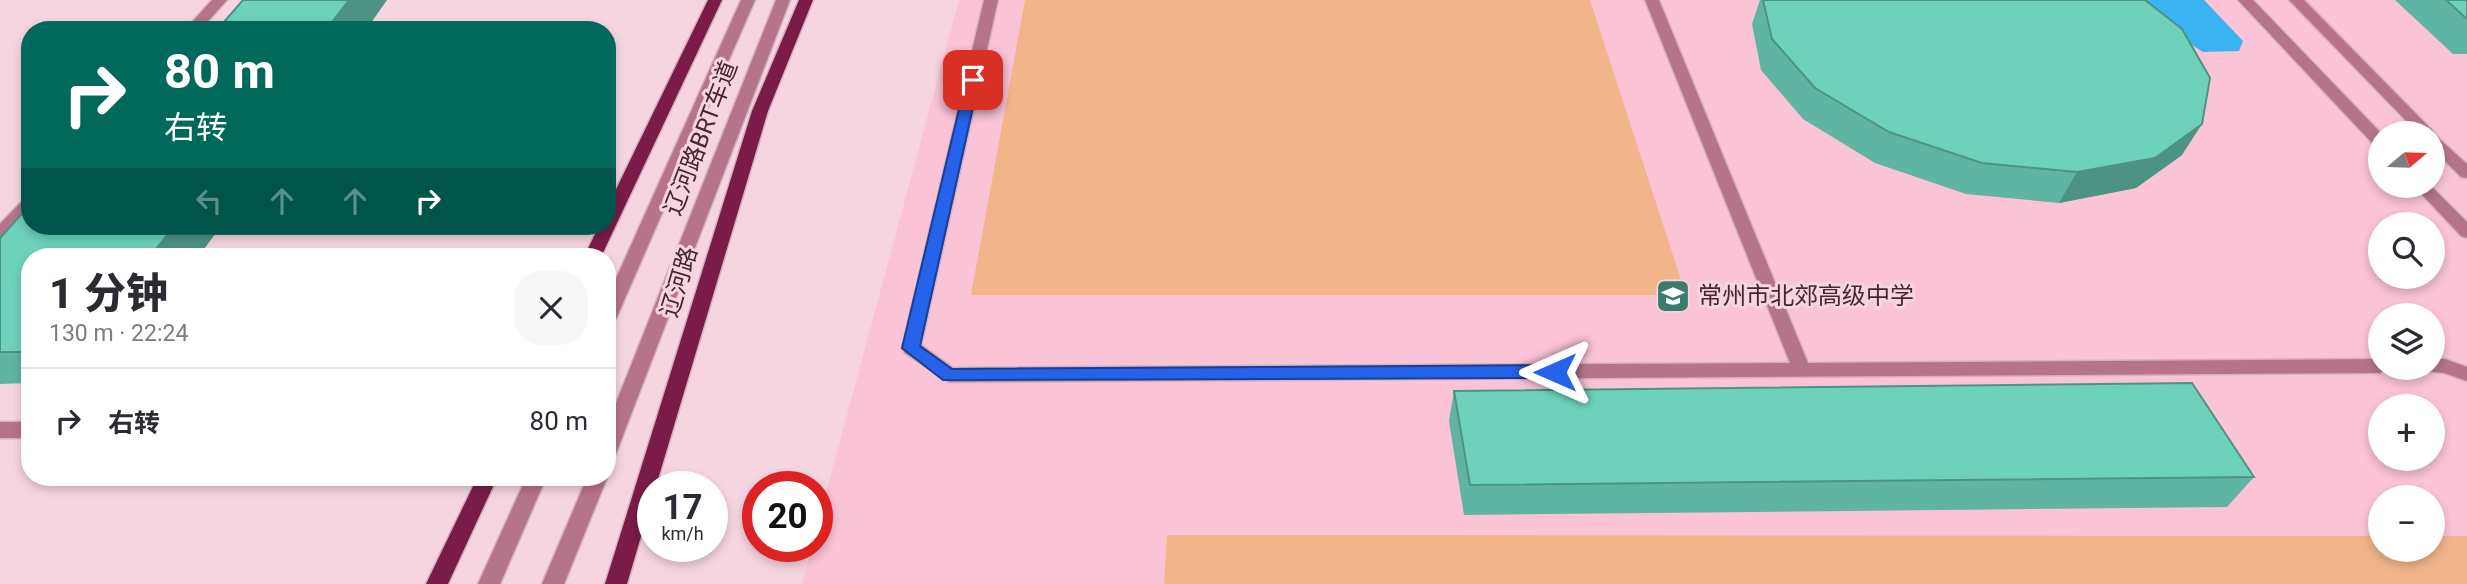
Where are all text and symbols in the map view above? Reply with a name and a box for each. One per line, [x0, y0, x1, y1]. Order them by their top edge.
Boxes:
text: 80 m [164, 43, 275, 100]
icon: right [49, 49, 140, 140]
pin [943, 50, 1003, 110]
street label: 辽河路BRT车道 [659, 57, 743, 219]
icon: arrive [954, 61, 992, 99]
text: 右转 [164, 109, 228, 147]
north arrow [2368, 121, 2445, 198]
map controls [2368, 121, 2445, 562]
icon: left [190, 182, 228, 220]
icon: ahead [263, 182, 301, 220]
icon: ahead [336, 182, 374, 220]
icon: right [409, 182, 447, 220]
button: search [2368, 212, 2445, 289]
street label: 辽河路 [655, 243, 703, 321]
text: 1 分钟 [49, 269, 168, 318]
button: close [514, 271, 588, 345]
school or university icon: 常州市北郊高级中学 [1654, 277, 1692, 315]
place label: 常州市北郊高级中学 [1698, 282, 1914, 310]
button: layers [2368, 303, 2445, 380]
text: 130 m · 22:24 [49, 320, 188, 347]
position arrow [1518, 335, 1592, 409]
button: + [2368, 394, 2445, 471]
icon: right [49, 402, 87, 440]
text: 80 m [530, 406, 588, 436]
text: 右转 [108, 408, 160, 438]
speed limit sign: 20 [742, 471, 833, 562]
button: − [2368, 485, 2445, 562]
text: 17 [662, 487, 703, 528]
text: km/h [661, 523, 704, 544]

